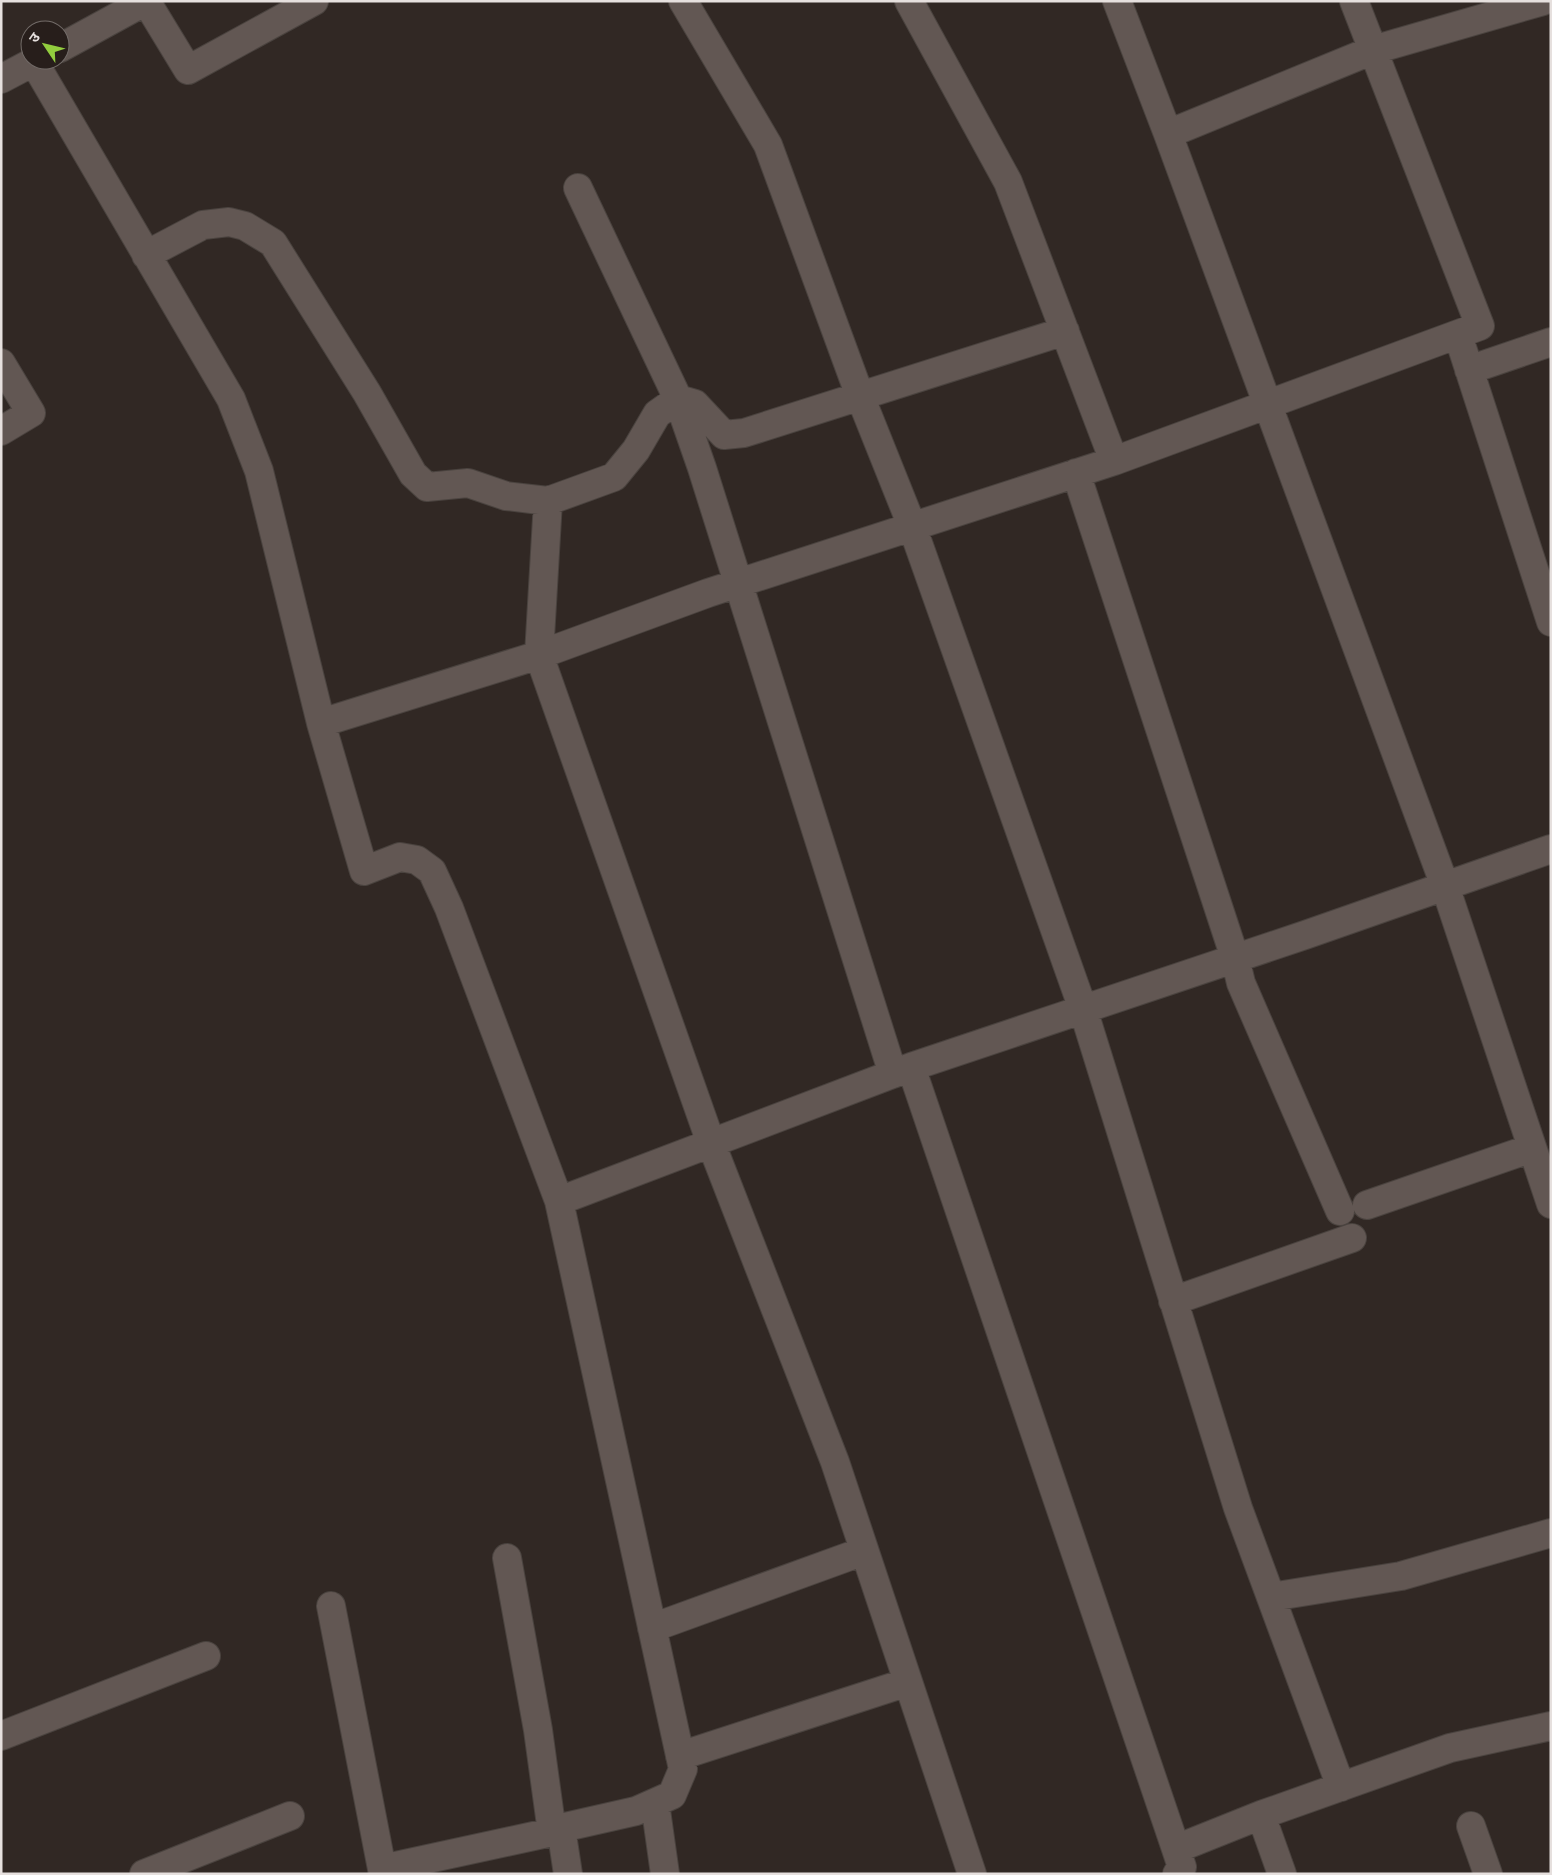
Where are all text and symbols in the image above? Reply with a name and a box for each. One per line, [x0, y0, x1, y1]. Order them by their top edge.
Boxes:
north arrow [20, 20, 70, 70]
text: उ [25, 29, 44, 45]

